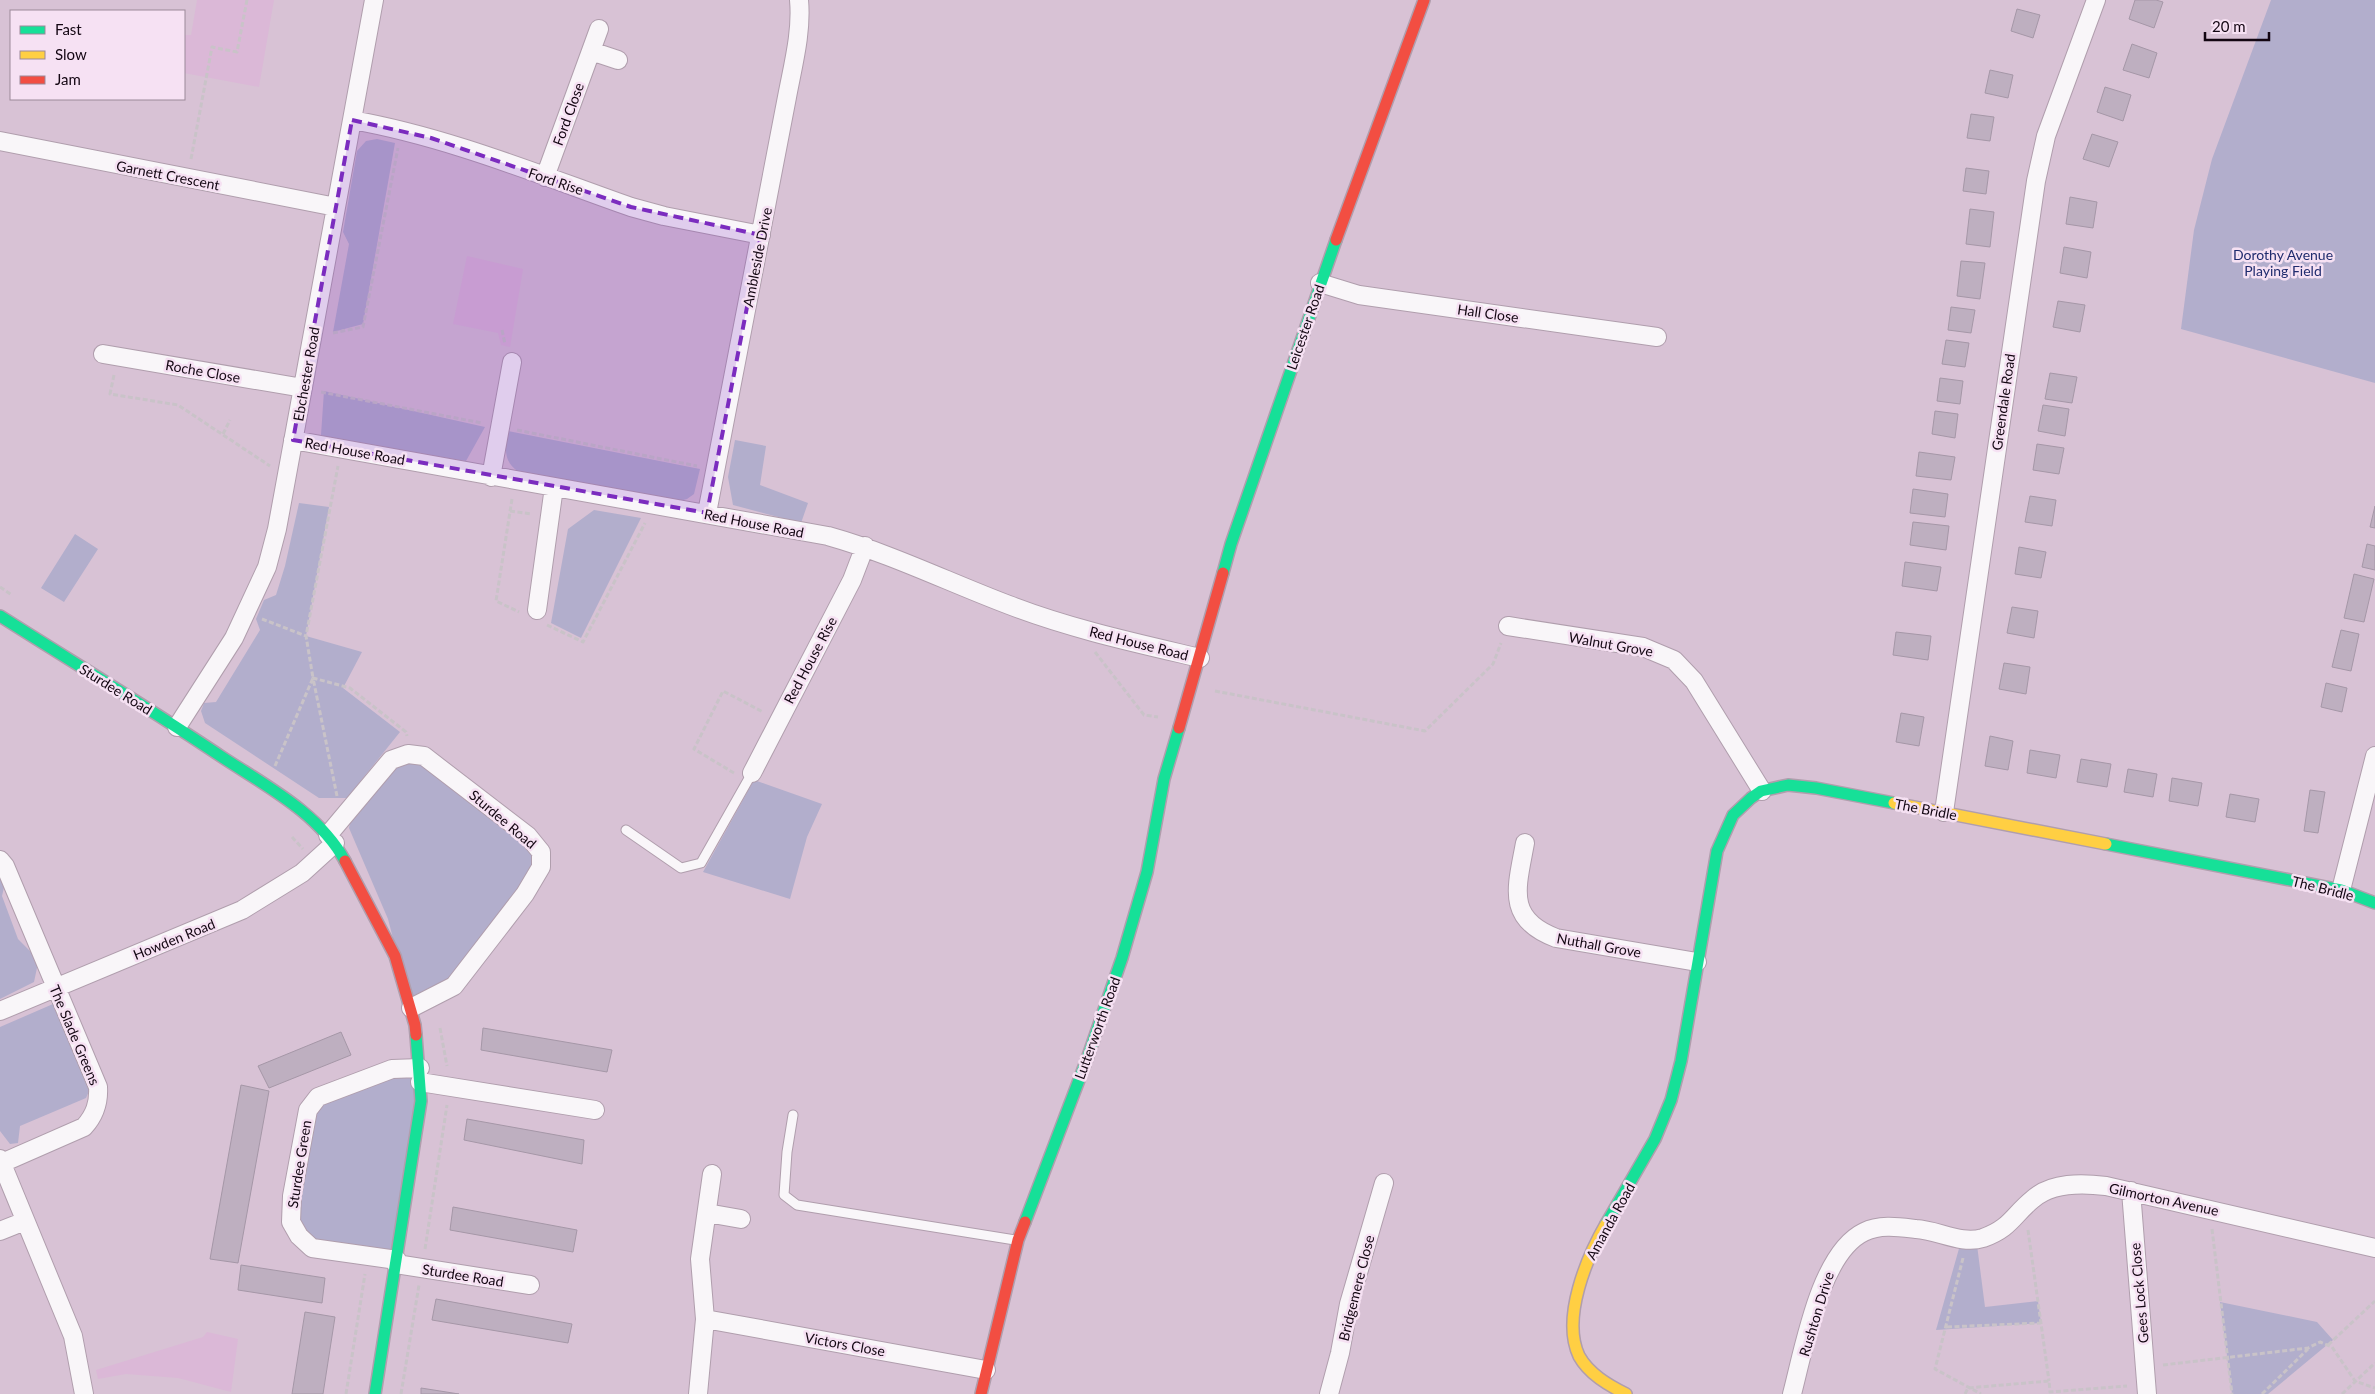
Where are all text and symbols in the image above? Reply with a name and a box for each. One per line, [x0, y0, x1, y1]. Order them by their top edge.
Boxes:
legend [10, 10, 185, 100]
scale bar [2205, 10, 2269, 42]
text: 20 m [2212, 17, 2246, 35]
text: Fast [55, 20, 82, 38]
text: Slow [55, 45, 87, 63]
text: Jam [55, 70, 81, 88]
street label: Ford Close [549, 80, 587, 148]
street label: Garnett Crescent [115, 157, 221, 193]
street label: Ford Rise [526, 164, 586, 198]
street label: Ambleside Drive [739, 206, 775, 308]
park label: Dorothy Avenue Playing Field [2233, 246, 2333, 279]
street label: Leicester Road [1282, 282, 1328, 372]
street label: Hall Close [1456, 300, 1520, 326]
street label: Ebchester Road [289, 325, 323, 423]
street label: Greendale Road [1988, 352, 2018, 452]
street label: Roche Close [164, 356, 242, 386]
street label: Red House Road [304, 434, 406, 468]
street label: Red House Road [703, 505, 805, 541]
street label: Red House Rise [780, 614, 840, 706]
street label: Red House Road [1088, 622, 1190, 664]
street label: Walnut Grove [1568, 628, 1654, 660]
street label: Sturdee Road [77, 660, 155, 718]
street label: Sturdee Road [466, 786, 540, 852]
street label: The Bridle [1894, 795, 1958, 823]
street label: The Bridle [2290, 872, 2356, 904]
street label: Howden Road [131, 915, 217, 963]
street label: Nuthall Grove [1555, 929, 1643, 961]
street label: Lutterworth Road [1071, 974, 1123, 1082]
street label: The Slade Greens [46, 982, 104, 1088]
street label: Sturdee Green [284, 1119, 314, 1209]
street label: Gilmorton Avenue [2108, 1179, 2220, 1219]
street label: Amanda Road [1582, 1180, 1638, 1262]
street label: Bridgemere Close [1335, 1233, 1377, 1343]
street label: Gees Lock Close [2126, 1242, 2152, 1344]
street label: Sturdee Road [421, 1260, 505, 1290]
street label: Rushton Drive [1795, 1270, 1837, 1358]
street label: Victors Close [804, 1329, 886, 1359]

